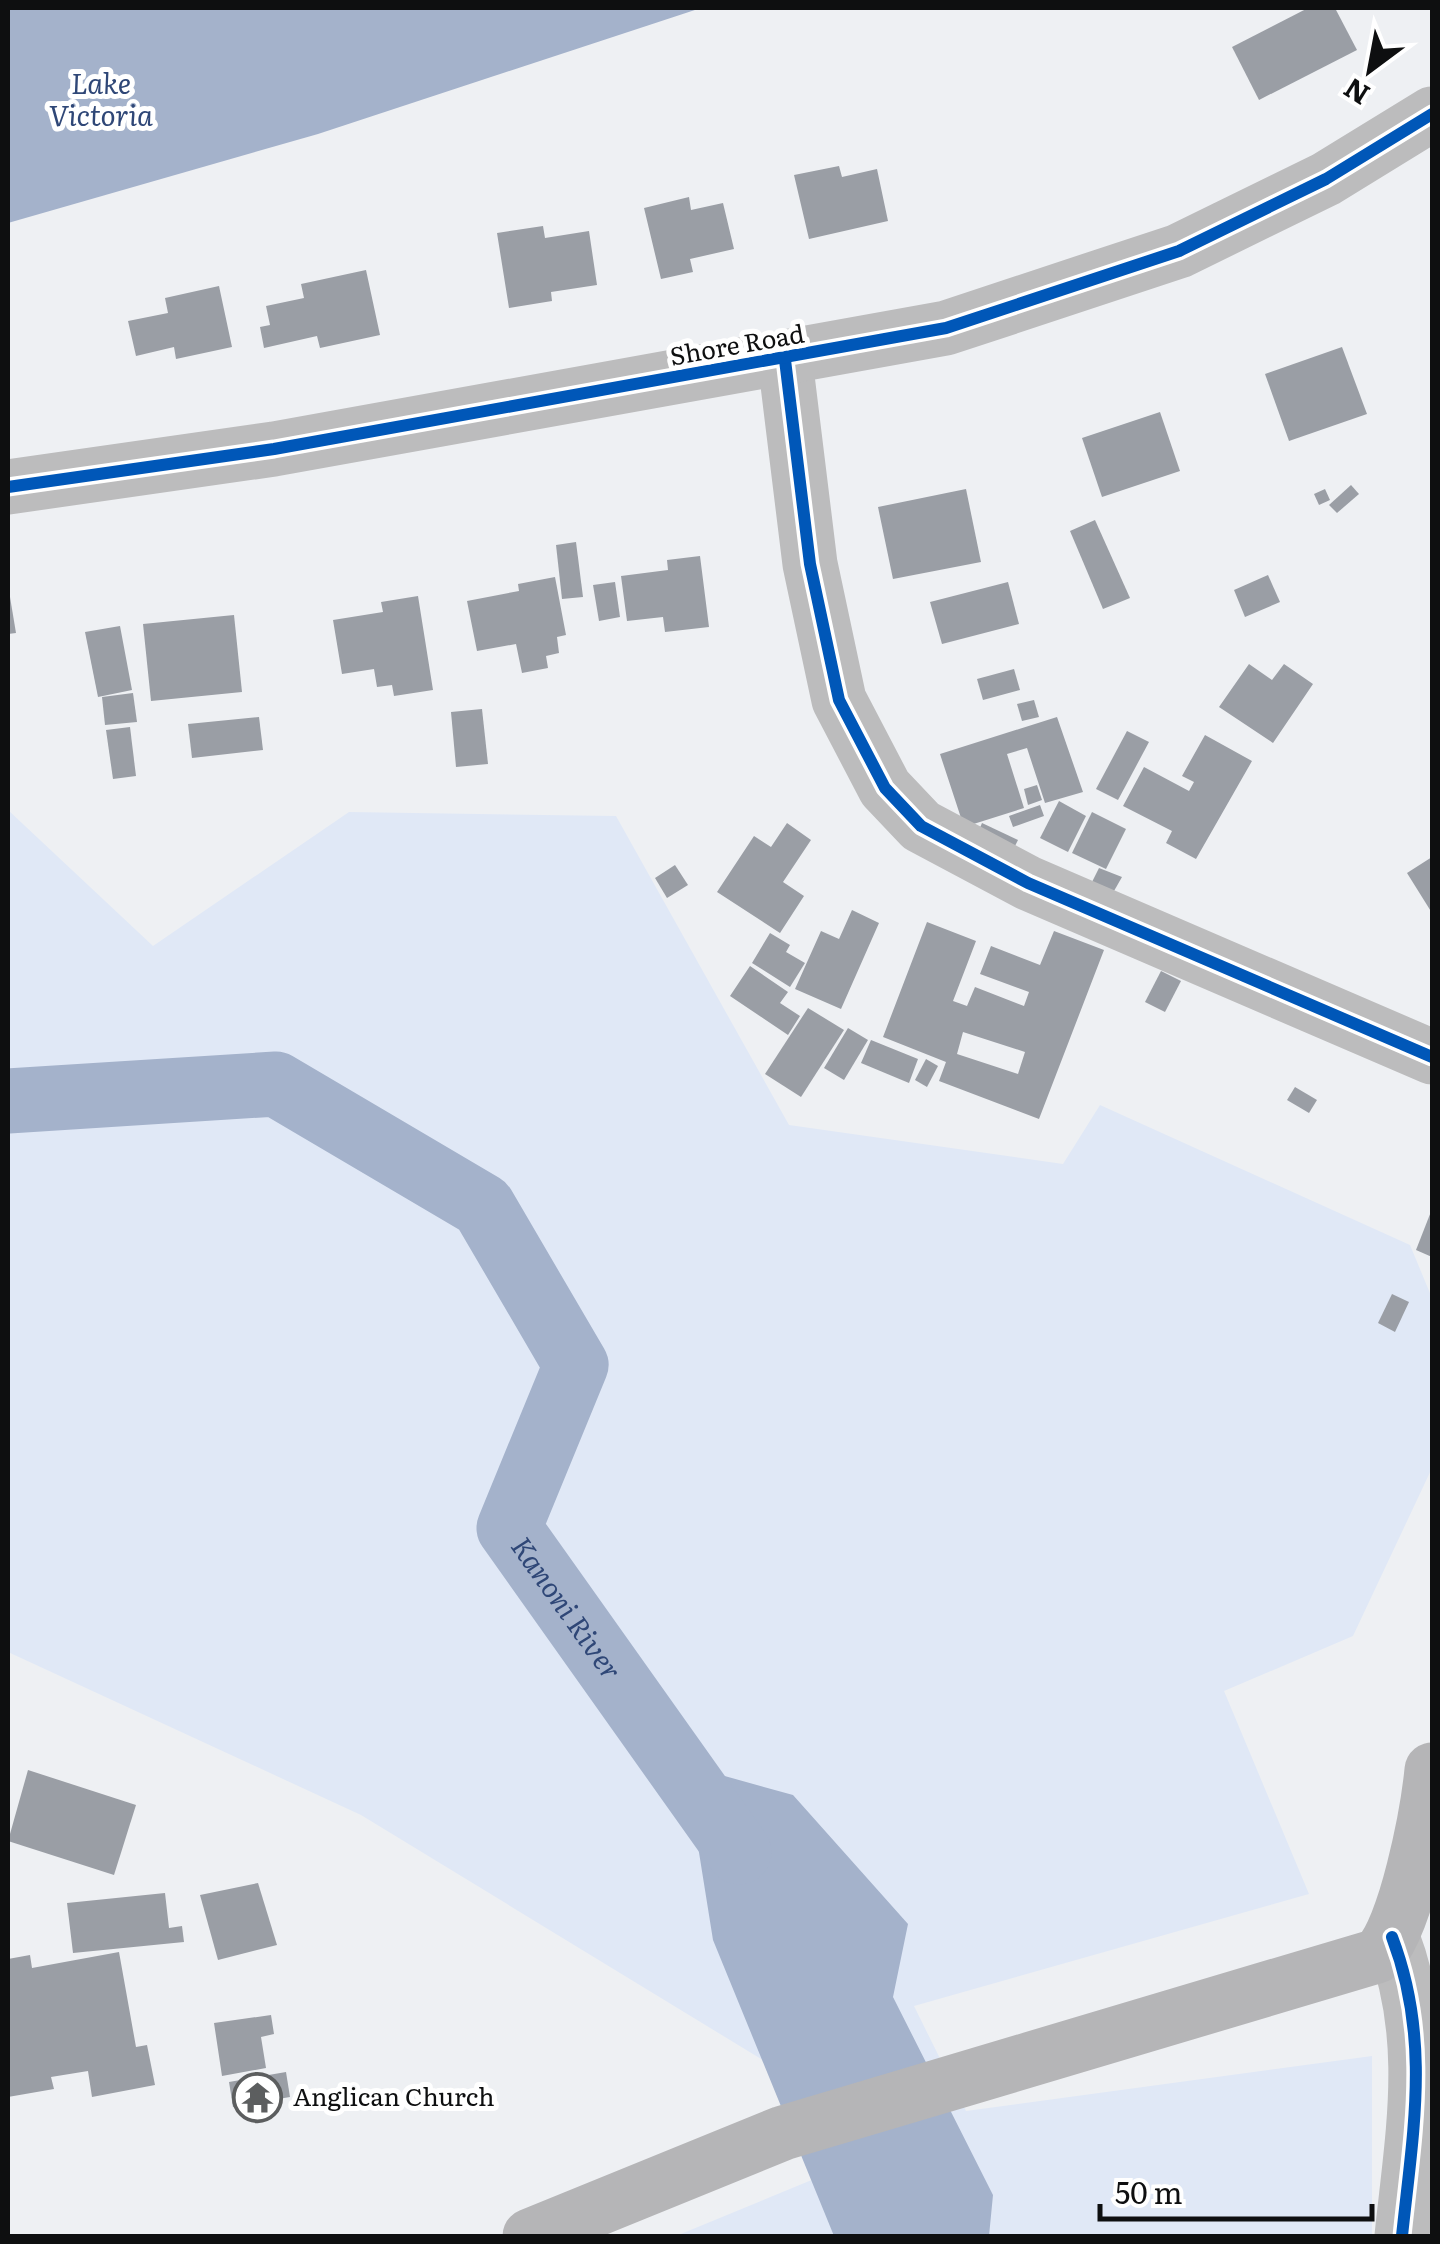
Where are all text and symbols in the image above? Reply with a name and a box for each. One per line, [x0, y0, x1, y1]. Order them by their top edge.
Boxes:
north arrow [1320, 20, 1420, 120]
water label: Lake Victoria [49, 61, 153, 135]
text: N [1335, 69, 1377, 117]
street label: Shore Road [667, 313, 807, 374]
water label: Kanoni River [502, 1527, 633, 1688]
temple icon: Anglican Church [232, 2071, 284, 2123]
place label: Anglican Church [293, 2077, 495, 2114]
scale bar [1100, 2159, 1372, 2221]
text: 50 m [1115, 2169, 1183, 2213]

